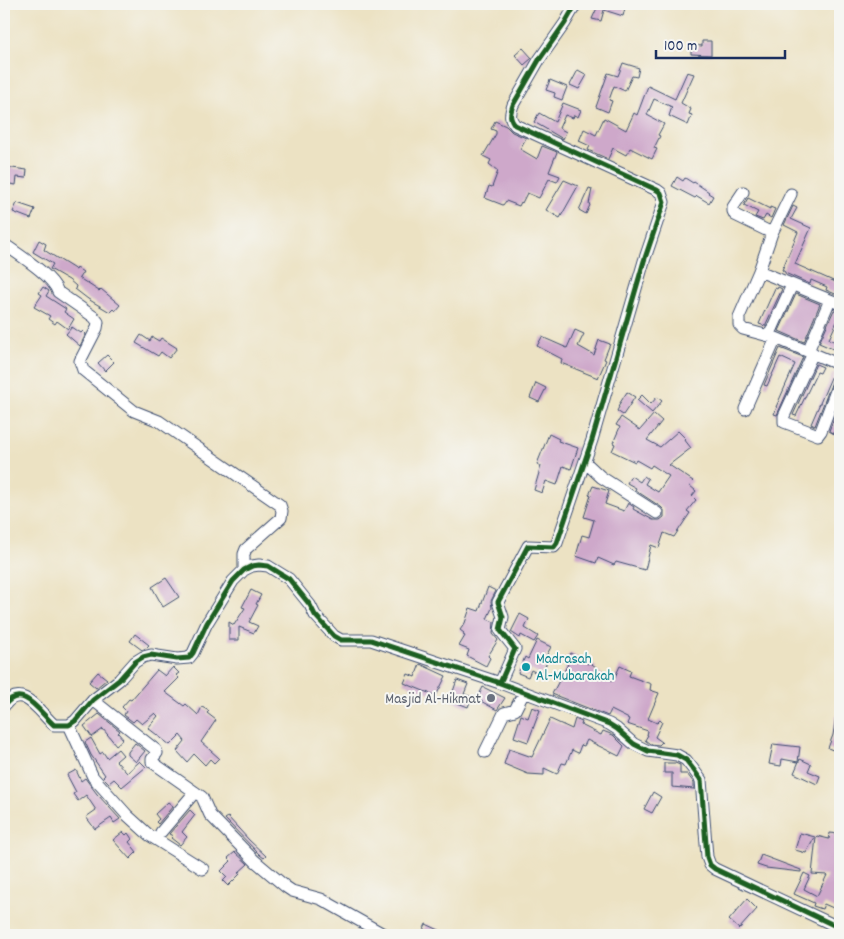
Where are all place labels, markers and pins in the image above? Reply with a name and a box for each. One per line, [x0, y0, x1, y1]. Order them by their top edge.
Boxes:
place label: Madrasah Al-Mubarakah [536, 649, 614, 688]
marker: Madrasah Al-Mubarakah [520, 661, 532, 673]
place label: Masjid Al-Hikmat [385, 689, 481, 711]
marker: Masjid Al-Hikmat [485, 692, 497, 704]

